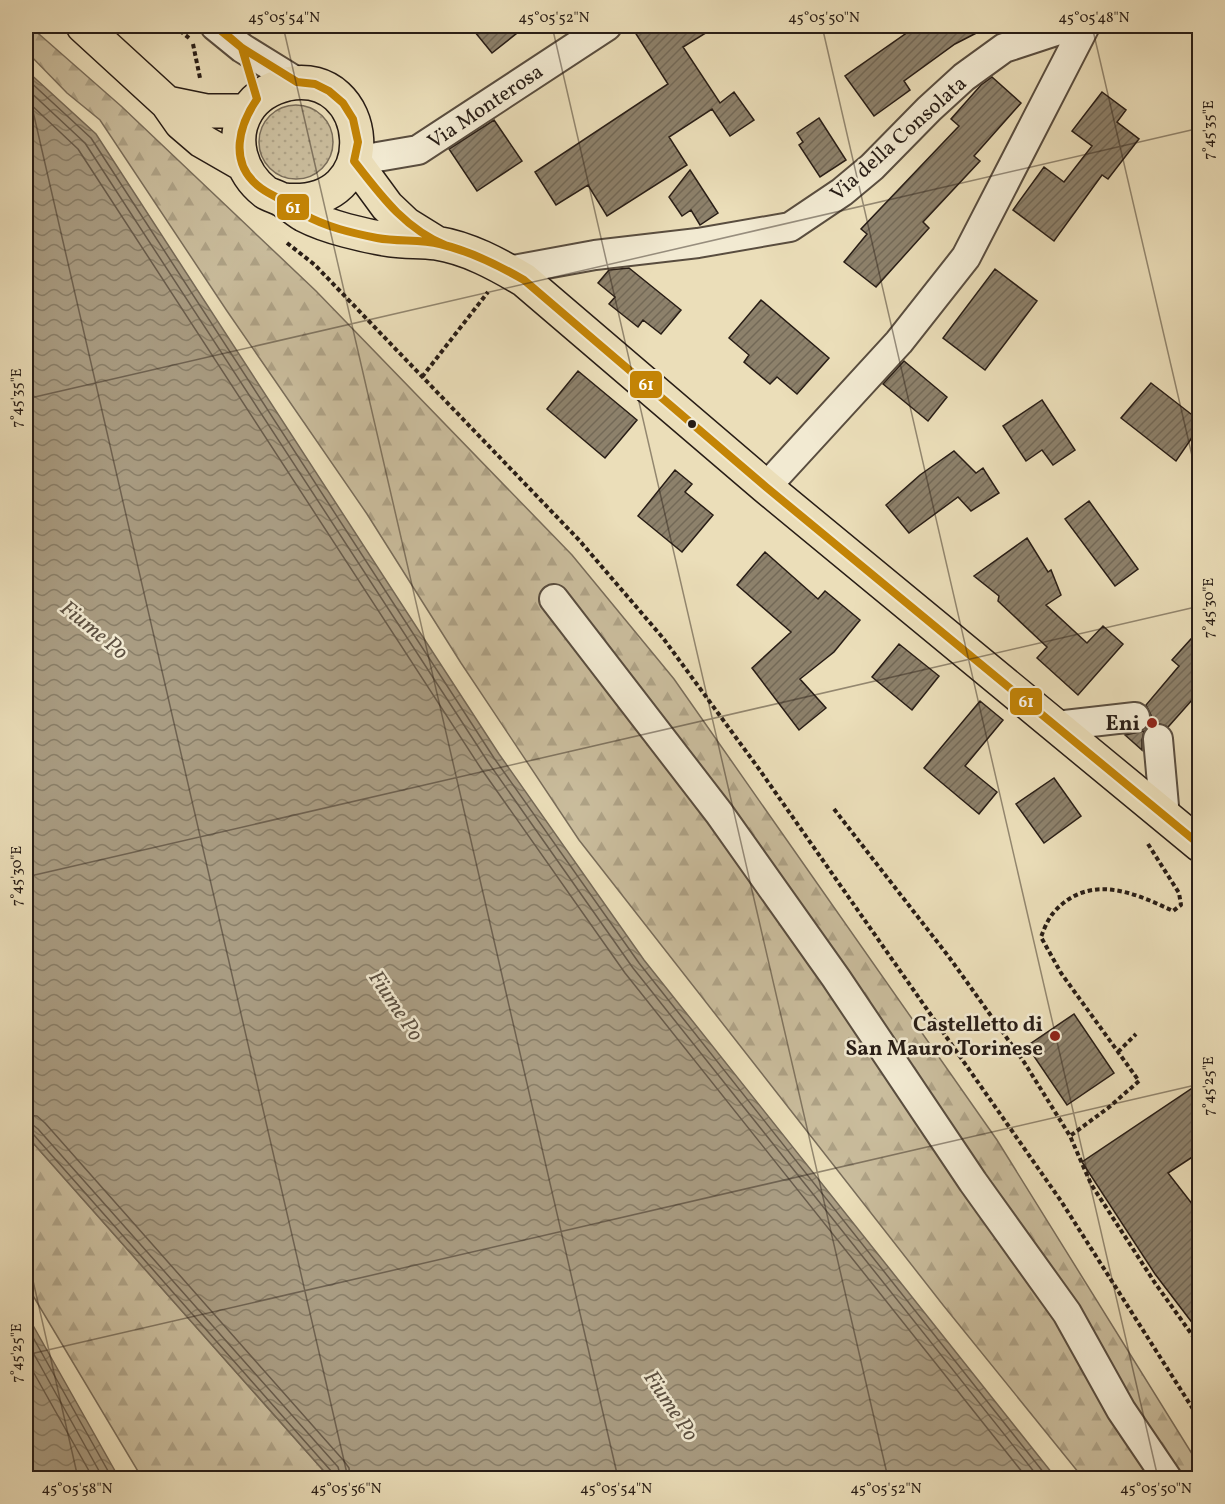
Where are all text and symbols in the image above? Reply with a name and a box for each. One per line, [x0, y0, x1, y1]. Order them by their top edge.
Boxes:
text: 45°05'54"N [248, 8, 320, 29]
text: 45°05'52"N [518, 8, 590, 29]
text: 45°05'50"N [788, 8, 860, 29]
text: 45°05'48"N [1058, 8, 1130, 29]
street label: Via Monterosa [422, 58, 549, 157]
street label: Via della Consolata [824, 70, 974, 208]
text: 7°45'35"E [1199, 100, 1220, 160]
line badge: 61 [276, 193, 310, 221]
text: 61 [285, 198, 301, 220]
text: 7°45'35"E [7, 368, 28, 428]
line badge: 61 [629, 370, 663, 399]
text: 61 [638, 375, 654, 397]
unlabelled marker [686, 418, 698, 430]
text: 7°45'30"E [1199, 578, 1220, 638]
water label: Fiume Po [53, 594, 134, 668]
line badge: 61 [1009, 687, 1043, 716]
text: 61 [1018, 692, 1034, 714]
place label: Eni [1106, 710, 1140, 739]
marker: Eni [1145, 716, 1159, 730]
text: 7°45'30"E [7, 846, 28, 906]
water label: Fiume Po [360, 965, 430, 1048]
place label: Castelletto di San Mauro Torinese [846, 1011, 1043, 1064]
marker: Castelletto di San Mauro Torinese [1048, 1029, 1062, 1043]
text: 7°45'25"E [1199, 1056, 1220, 1116]
text: 7°45'25"E [7, 1323, 28, 1383]
water label: Fiume Po [635, 1365, 705, 1448]
text: 45°05'58"N [41, 1479, 113, 1500]
text: 45°05'56"N [310, 1479, 382, 1500]
text: 45°05'54"N [580, 1479, 652, 1500]
text: 45°05'52"N [850, 1479, 922, 1500]
text: 45°05'50"N [1120, 1479, 1192, 1500]

